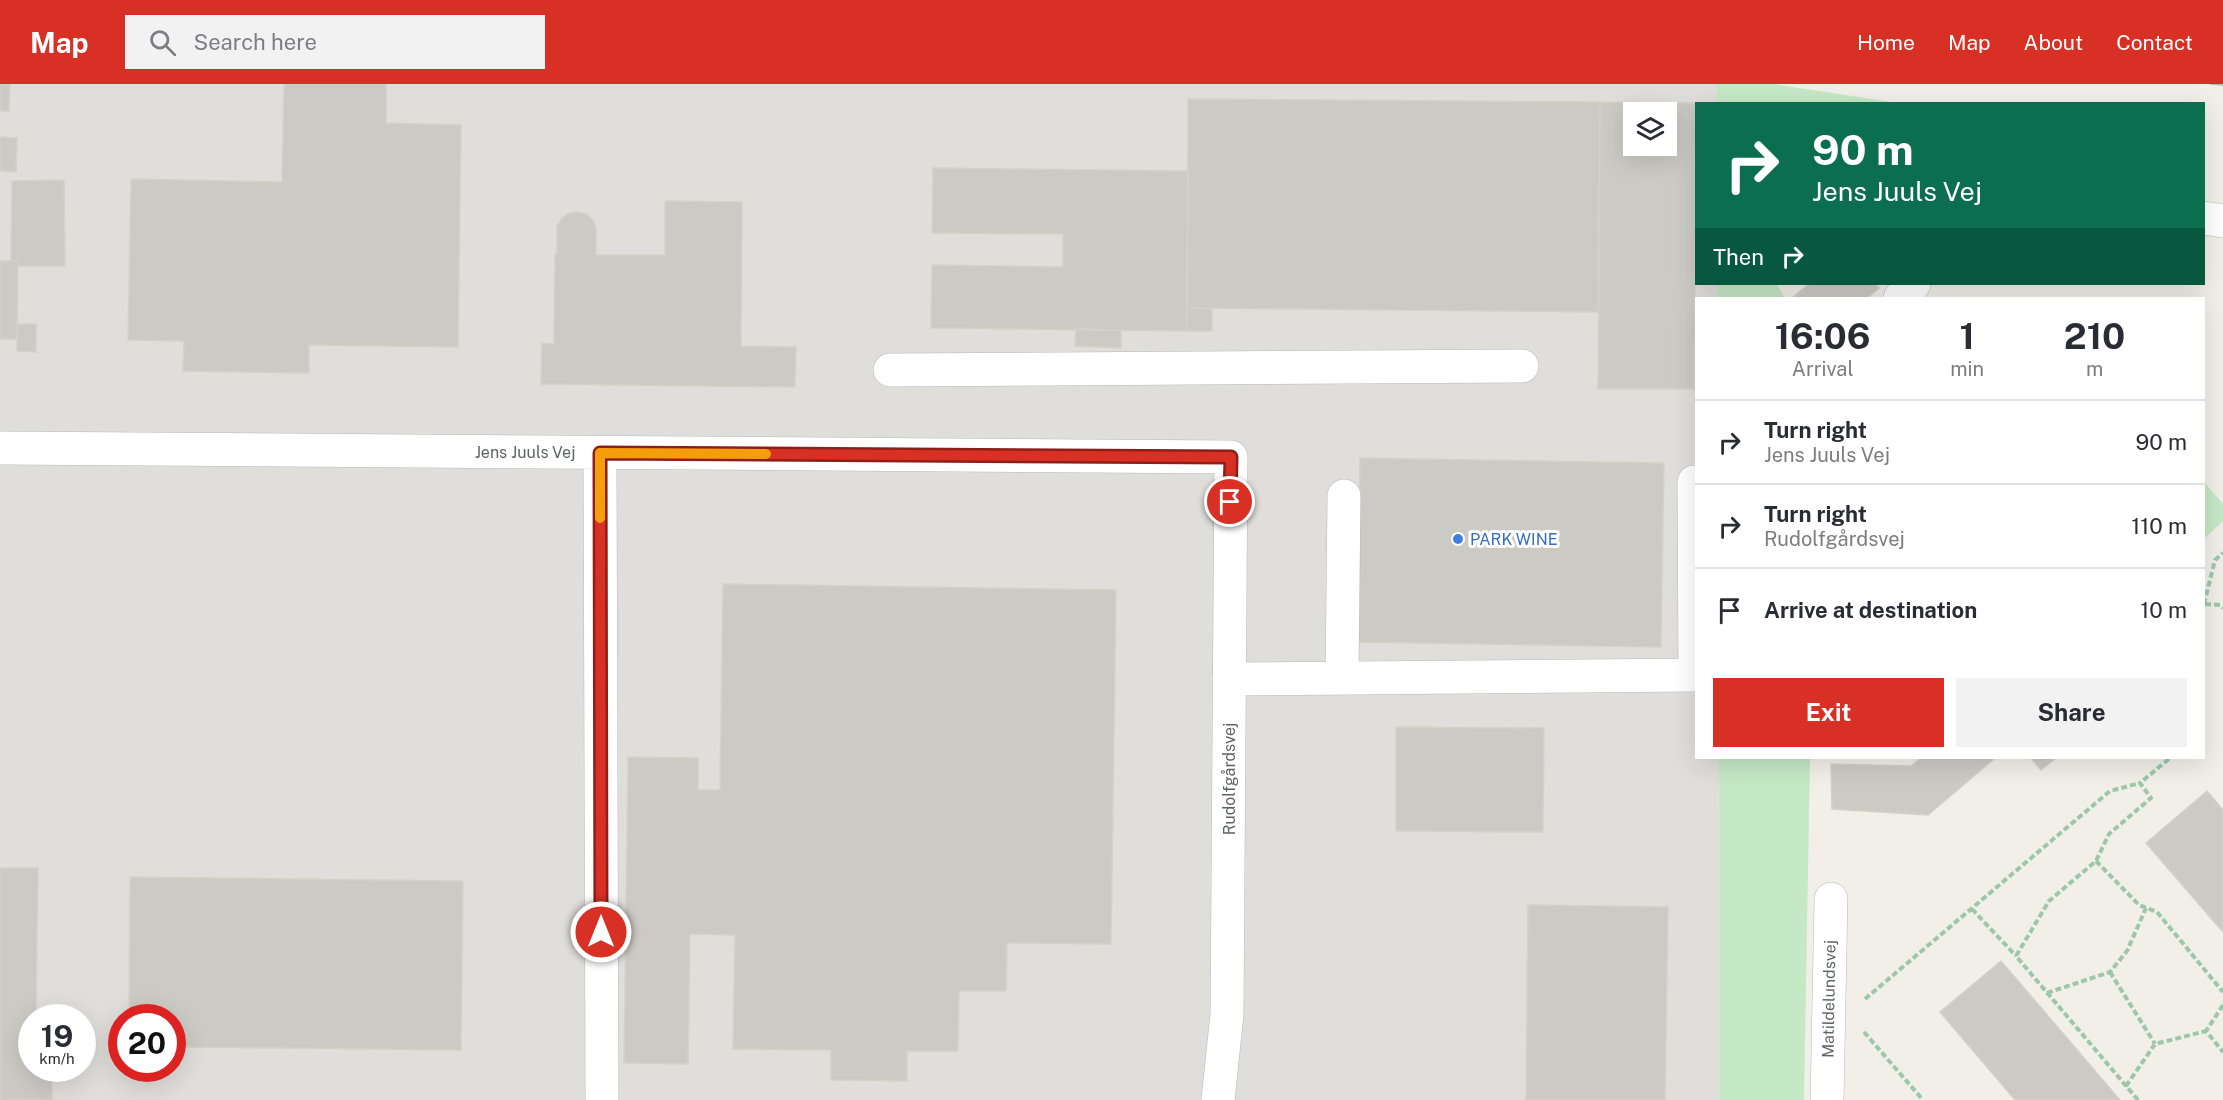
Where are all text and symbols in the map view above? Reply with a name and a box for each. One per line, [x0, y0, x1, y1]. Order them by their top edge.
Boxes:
search box [125, 15, 545, 69]
text: Map [30, 26, 89, 59]
icon: search [146, 26, 179, 59]
text: Search here [194, 29, 317, 55]
text: Home [1857, 30, 1915, 55]
text: Map [1948, 30, 1991, 55]
text: About [2024, 30, 2083, 55]
text: Contact [2116, 30, 2193, 55]
map controls [1623, 102, 1677, 156]
button: layers [1623, 102, 1677, 156]
text: 90 m [1812, 125, 1914, 174]
icon: right [1713, 126, 1791, 204]
text: Jens Juuls Vej [1812, 175, 1982, 207]
icon: right [1776, 240, 1809, 273]
text: Then [1713, 244, 1764, 270]
text: 16:06 [1775, 315, 1870, 357]
text: 1 [1959, 315, 1975, 357]
text: 210 [2064, 315, 2125, 357]
text: Arrival [1792, 357, 1853, 381]
text: min [1950, 357, 1984, 381]
text: m [2086, 357, 2103, 381]
text: Turn right [1764, 417, 1867, 443]
icon: right [1713, 426, 1746, 459]
text: 90 m [2136, 429, 2187, 455]
street label: Jens Juuls Vej [475, 443, 575, 462]
text: Jens Juuls Vej [1764, 443, 1890, 467]
pin [1204, 476, 1255, 527]
icon: arrive [1213, 485, 1246, 518]
text: Turn right [1764, 501, 1867, 527]
icon: right [1713, 510, 1746, 543]
text: 110 m [2131, 513, 2187, 539]
text: Rudolfgårdsvej [1764, 527, 1905, 551]
place label: PARK WINE [1470, 530, 1558, 549]
marker: PARK WINE [1451, 532, 1465, 546]
icon: arrive [1713, 594, 1746, 627]
text: Arrive at destination [1764, 597, 1977, 623]
text: 10 m [2140, 597, 2187, 623]
button: Exit [1713, 678, 1944, 747]
button: Share [1956, 678, 2187, 747]
street label: Rudolfgårdsvej [1220, 723, 1239, 835]
position arrow [569, 900, 633, 964]
street label: Matildelundsvej [1818, 940, 1840, 1058]
speed limit sign: 20 [108, 1004, 186, 1082]
text: 19 [41, 1018, 73, 1054]
text: km/h [39, 1050, 75, 1067]

